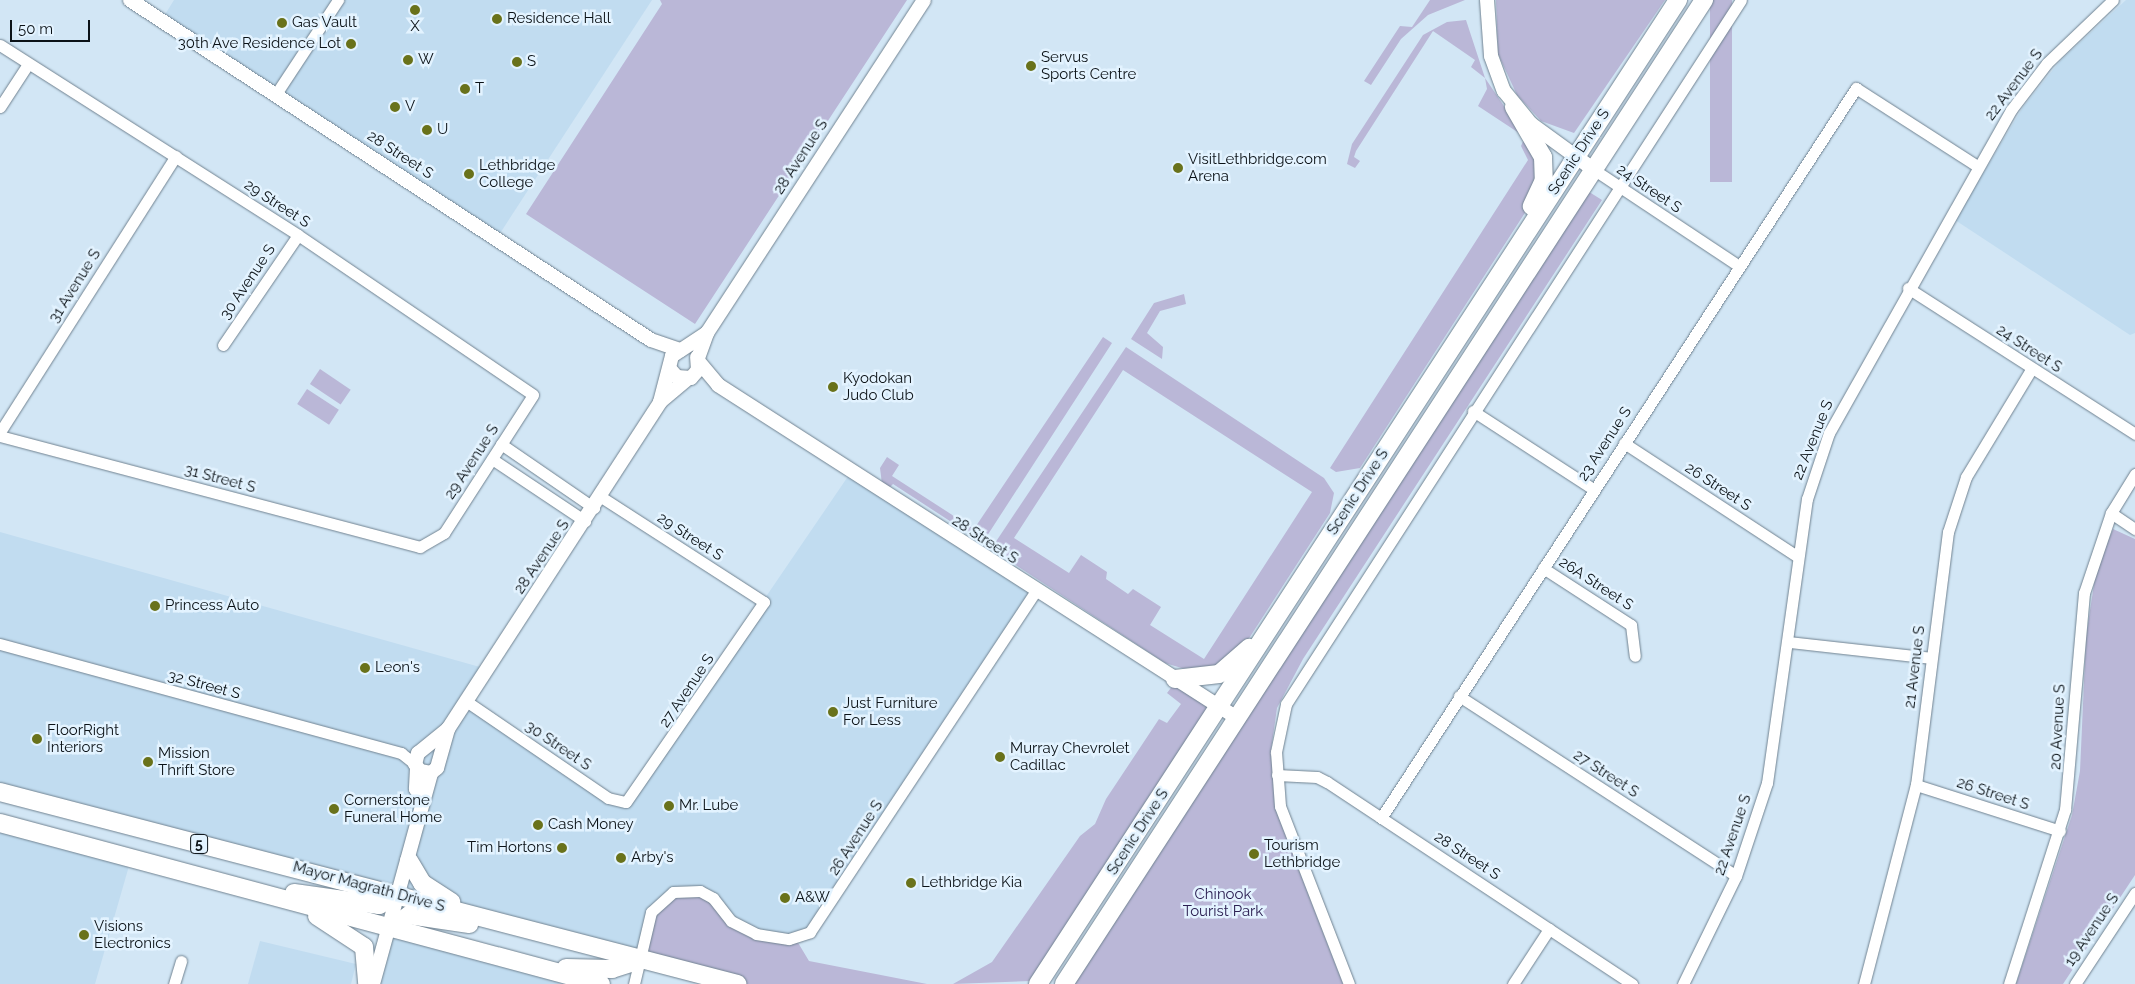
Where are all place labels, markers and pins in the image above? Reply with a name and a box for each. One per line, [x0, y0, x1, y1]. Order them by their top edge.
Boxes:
marker: X [409, 4, 421, 16]
place label: Residence Hall [507, 10, 611, 28]
marker: Residence Hall [491, 13, 503, 25]
place label: Gas Vault [292, 14, 358, 32]
marker: Gas Vault [276, 17, 288, 29]
place label: X [410, 18, 420, 36]
place label: 30th Ave Residence Lot [177, 35, 341, 53]
marker: 30th Ave Residence Lot [345, 38, 357, 50]
place label: Servus Sports Centre [1041, 48, 1136, 83]
place label: W [418, 51, 434, 69]
place label: S [527, 53, 536, 71]
marker: W [402, 54, 414, 66]
marker: S [511, 56, 523, 68]
marker: Servus Sports Centre [1025, 60, 1037, 72]
place label: T [475, 80, 484, 98]
marker: T [459, 83, 471, 95]
place label: V [405, 98, 415, 116]
marker: V [389, 101, 401, 113]
place label: U [437, 121, 448, 139]
marker: U [421, 124, 433, 136]
place label: VisitLethbridge.com Arena [1188, 150, 1327, 185]
place label: Lethbridge College [479, 156, 555, 191]
marker: VisitLethbridge.com Arena [1172, 162, 1184, 174]
marker: Lethbridge College [463, 168, 475, 180]
place label: Kyodokan Judo Club [843, 369, 914, 404]
marker: Kyodokan Judo Club [827, 381, 839, 393]
place label: Princess Auto [165, 597, 260, 615]
marker: Princess Auto [149, 600, 161, 612]
place label: Leon's [375, 659, 420, 677]
marker: Leon's [359, 662, 371, 674]
place label: Just Furniture For Less [843, 694, 937, 729]
marker: Just Furniture For Less [827, 706, 839, 718]
place label: FloorRight Interiors [47, 721, 119, 756]
marker: FloorRight Interiors [31, 733, 43, 745]
place label: Murray Chevrolet Cadillac [1010, 739, 1130, 774]
place label: Mission Thrift Store [158, 744, 235, 779]
marker: Murray Chevrolet Cadillac [994, 751, 1006, 763]
marker: Mission Thrift Store [142, 756, 154, 768]
place label: Cornerstone Funeral Home [344, 791, 443, 826]
place label: Mr. Lube [679, 797, 738, 815]
marker: Mr. Lube [663, 800, 675, 812]
marker: Cornerstone Funeral Home [328, 803, 340, 815]
place label: Cash Money [548, 816, 634, 834]
marker: Cash Money [532, 819, 544, 831]
place label: Tourism Lethbridge [1264, 836, 1340, 871]
place label: Tim Hortons [467, 839, 552, 857]
marker: Tim Hortons [556, 842, 568, 854]
marker: Tourism Lethbridge [1248, 848, 1260, 860]
place label: Arby's [631, 849, 674, 867]
marker: Arby's [615, 852, 627, 864]
place label: Lethbridge Kia [921, 874, 1022, 892]
marker: Lethbridge Kia [905, 877, 917, 889]
place label: A&W [795, 889, 830, 907]
marker: A&W [779, 892, 791, 904]
place label: Visions Electronics [94, 917, 171, 952]
marker: Visions Electronics [78, 929, 90, 941]

